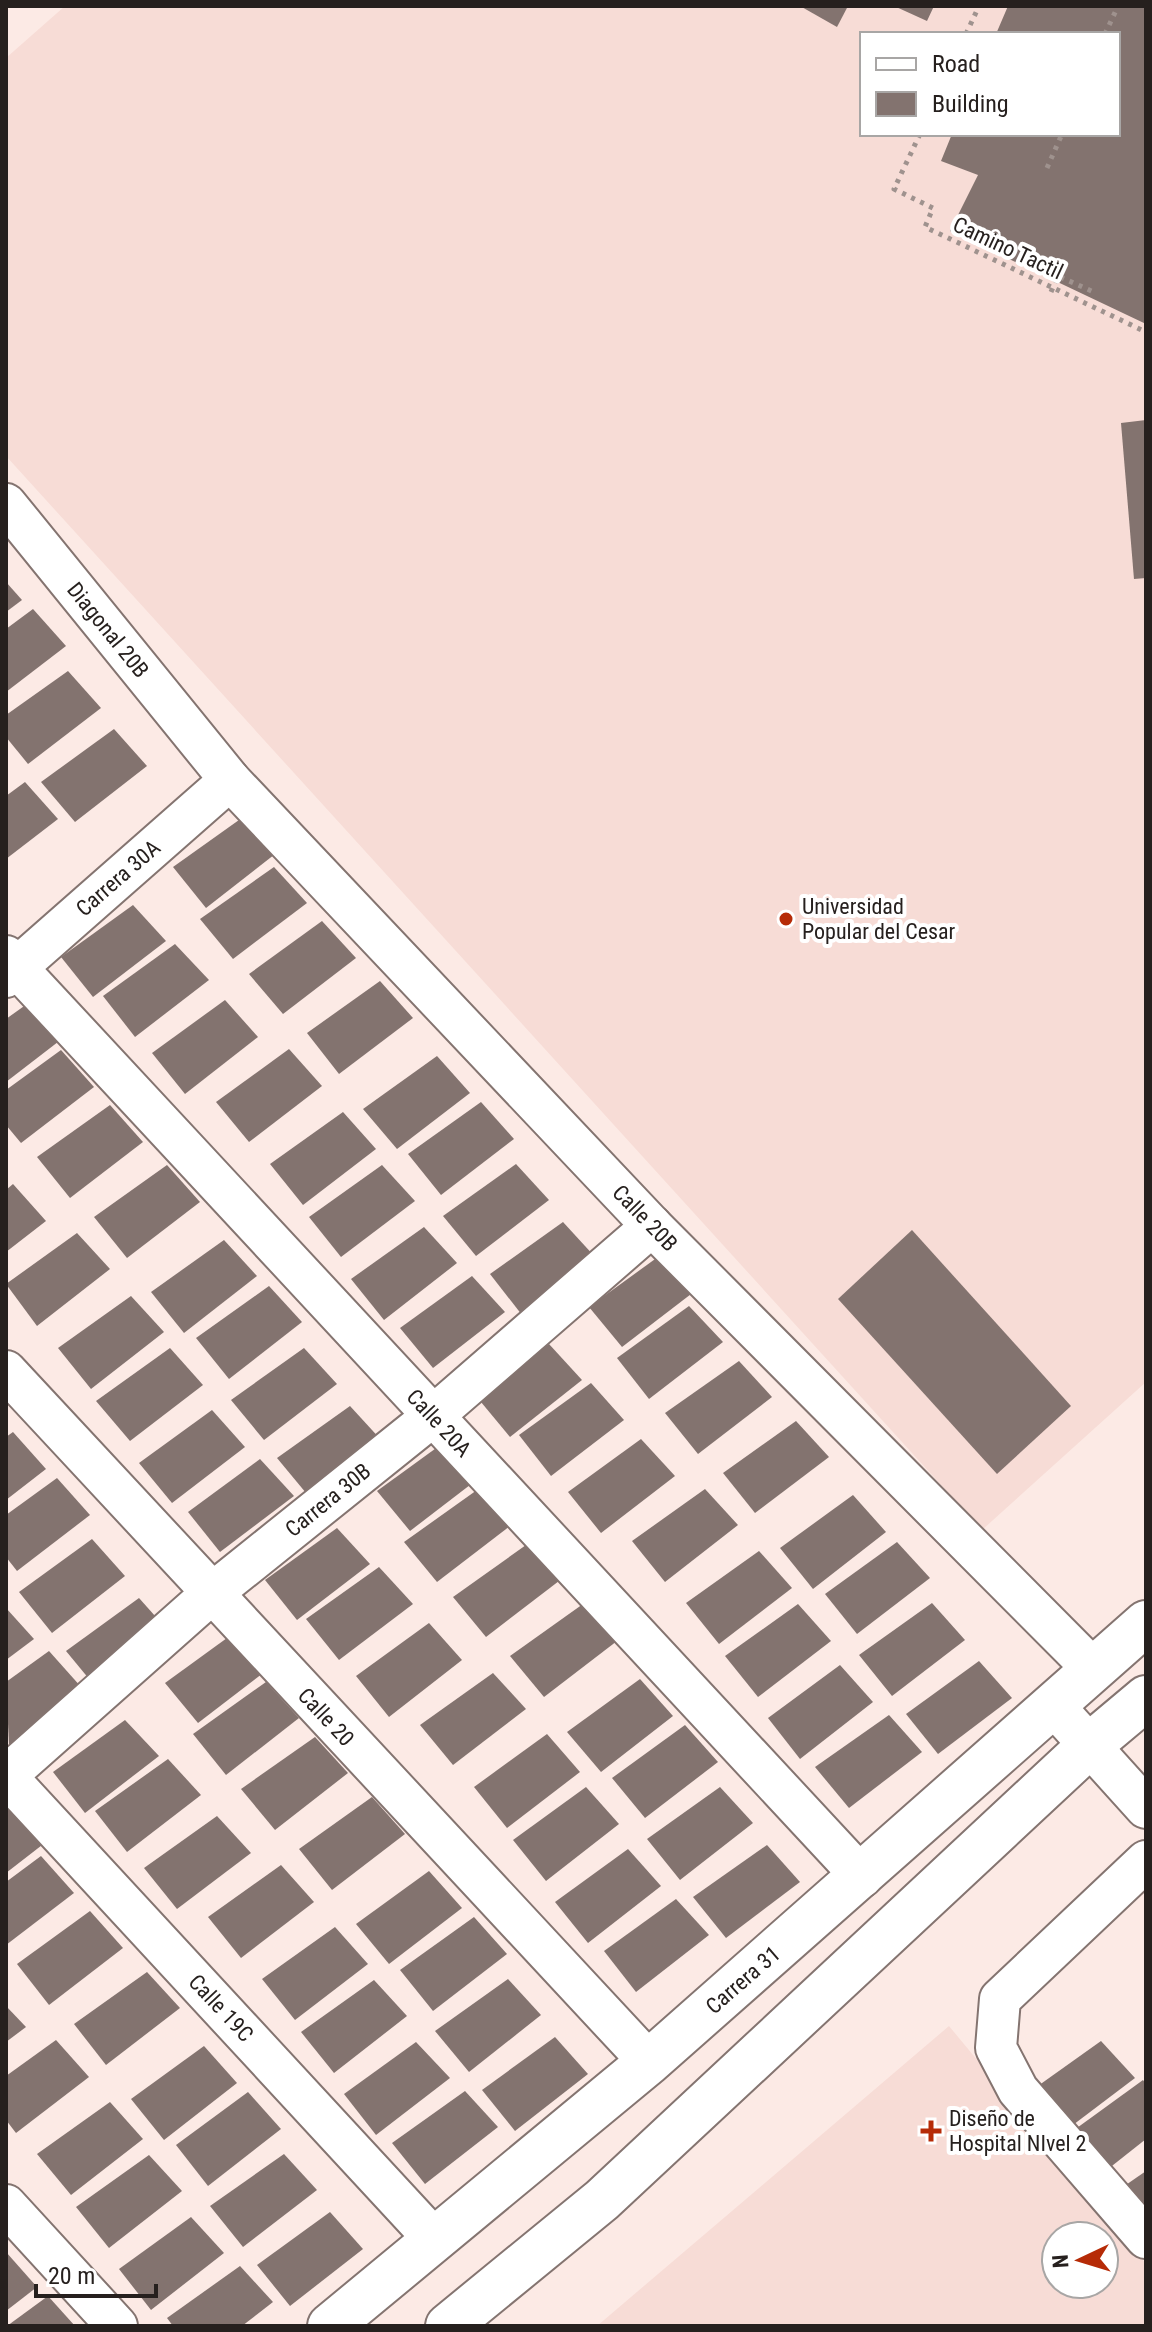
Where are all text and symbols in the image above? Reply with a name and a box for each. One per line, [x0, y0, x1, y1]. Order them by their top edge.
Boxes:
legend [860, 32, 1120, 136]
text: Road [932, 50, 980, 78]
text: Building [932, 90, 1009, 118]
street label: Camino Tactil [949, 212, 1067, 284]
street label: Diagonal 20B [62, 577, 154, 683]
street label: Carrera 30A [71, 835, 165, 921]
place label: Universidad Popular del Cesar [802, 894, 956, 944]
marker: Universidad Popular del Cesar [777, 910, 795, 928]
street label: Calle 20B [607, 1180, 683, 1256]
street label: Calle 20A [402, 1384, 477, 1462]
street label: Carrera 30B [280, 1458, 376, 1542]
street label: Calle 20 [293, 1683, 359, 1751]
street label: Carrera 31 [701, 1941, 785, 2019]
street label: Calle 19C [184, 1969, 258, 2047]
place label: Diseño de Hospital NIvel 2 [949, 2106, 1086, 2156]
marker: Diseño de Hospital NIvel 2 [920, 2120, 942, 2142]
north arrow [1040, 2220, 1120, 2300]
scale bar [36, 2248, 156, 2298]
text: N [1048, 2254, 1073, 2269]
text: 20 m [48, 2262, 95, 2290]

